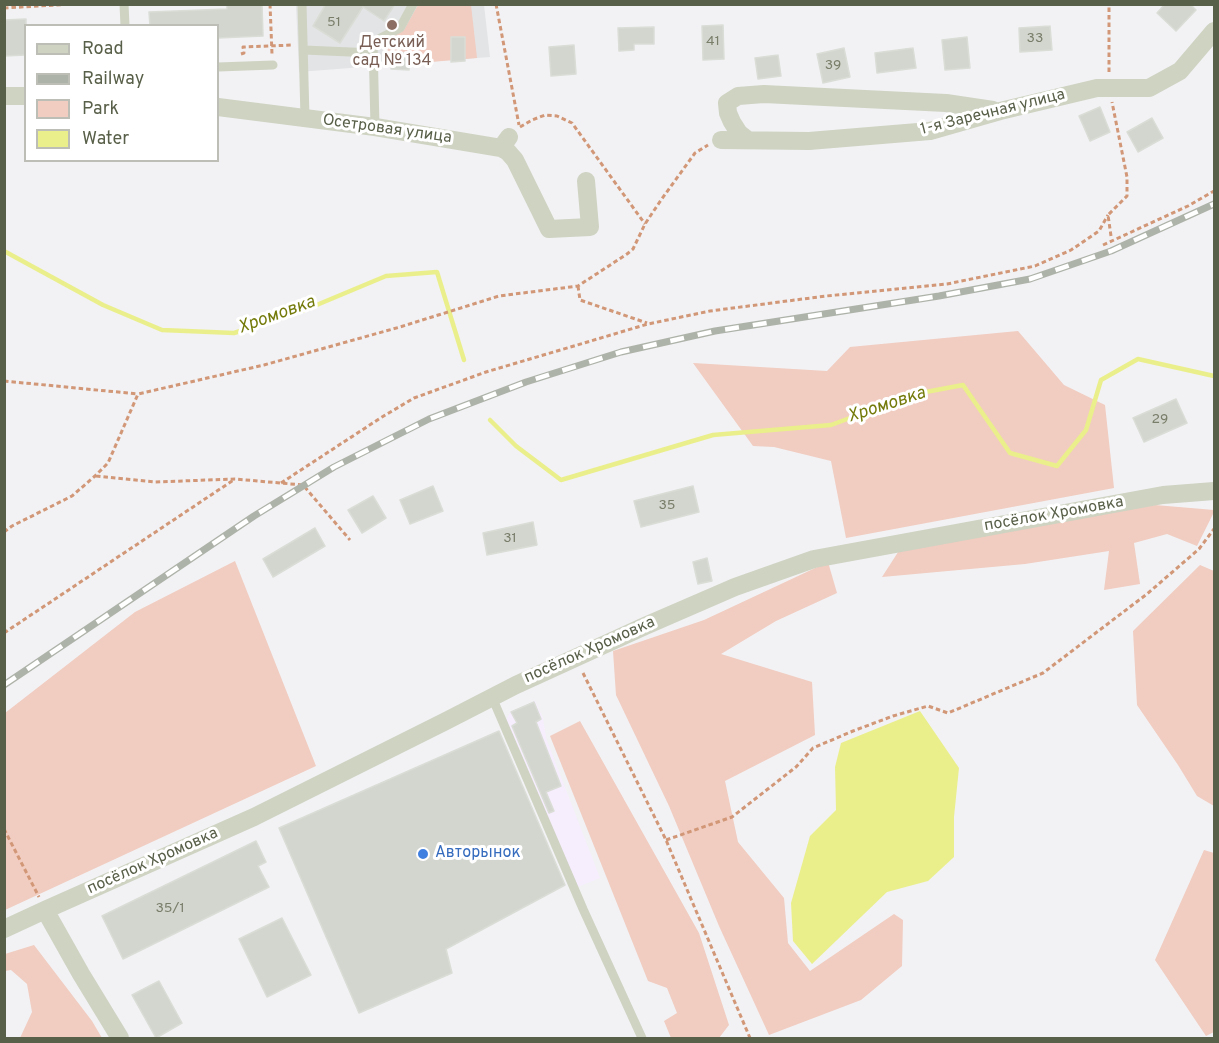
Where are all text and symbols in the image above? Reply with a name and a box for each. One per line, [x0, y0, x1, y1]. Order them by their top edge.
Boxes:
house number: 51 [327, 15, 341, 31]
marker: Детский сад № 134 [385, 18, 399, 32]
legend [24, 24, 219, 162]
house number: 33 [1027, 31, 1043, 47]
place label: Детский сад № 134 [353, 34, 431, 72]
house number: 41 [706, 34, 720, 50]
text: Road [82, 38, 124, 61]
house number: 39 [825, 58, 841, 74]
text: Railway [82, 68, 144, 91]
street label: 1-я Заречная улица [919, 86, 1067, 140]
text: Park [82, 98, 119, 121]
street label: Осетровая улица [321, 111, 453, 149]
text: Water [82, 128, 129, 151]
water label: Хромовка [236, 292, 318, 340]
water label: Хромовка [845, 383, 929, 429]
house number: 29 [1152, 412, 1168, 428]
street label: посёлок Хромовка [983, 493, 1125, 537]
house number: 35 [658, 498, 676, 514]
house number: 31 [503, 531, 517, 547]
street label: посёлок Хромовка [522, 614, 658, 688]
street label: посёлок Хромовка [85, 825, 221, 899]
place label: Авторынок [435, 844, 521, 864]
marker: Авторынок [416, 847, 430, 861]
house number: 35/1 [155, 901, 185, 917]

